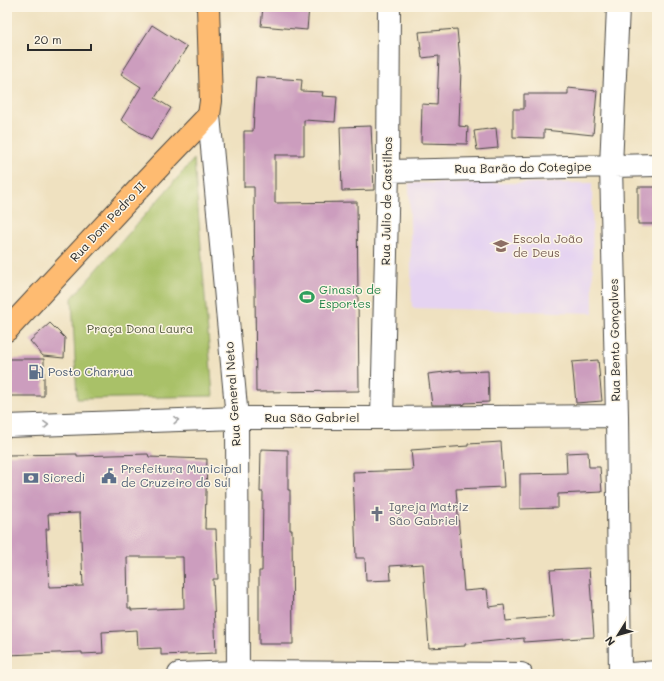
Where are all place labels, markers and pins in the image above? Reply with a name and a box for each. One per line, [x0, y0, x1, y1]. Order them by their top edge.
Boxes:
place label: Escola João de Deus [513, 230, 583, 260]
school or university icon: Escola João de Deus [492, 237, 510, 255]
place label: Ginasio de Esportes [319, 281, 381, 311]
sports icon: Ginasio de Esportes [298, 288, 316, 306]
fuel station icon: Posto Charrua [27, 363, 45, 381]
place label: Posto Charrua [48, 363, 133, 379]
place label: Prefeitura Municipal de Cruzeiro do Sul [121, 460, 242, 490]
public building icon: Prefeitura Municipal de Cruzeiro do Sul [100, 467, 118, 485]
bank icon: Sicredi [22, 469, 40, 487]
place label: Sicredi [43, 469, 85, 485]
place label: Igreja Matriz São Gabriel [389, 498, 469, 528]
church icon: Igreja Matriz São Gabriel [368, 505, 386, 523]

